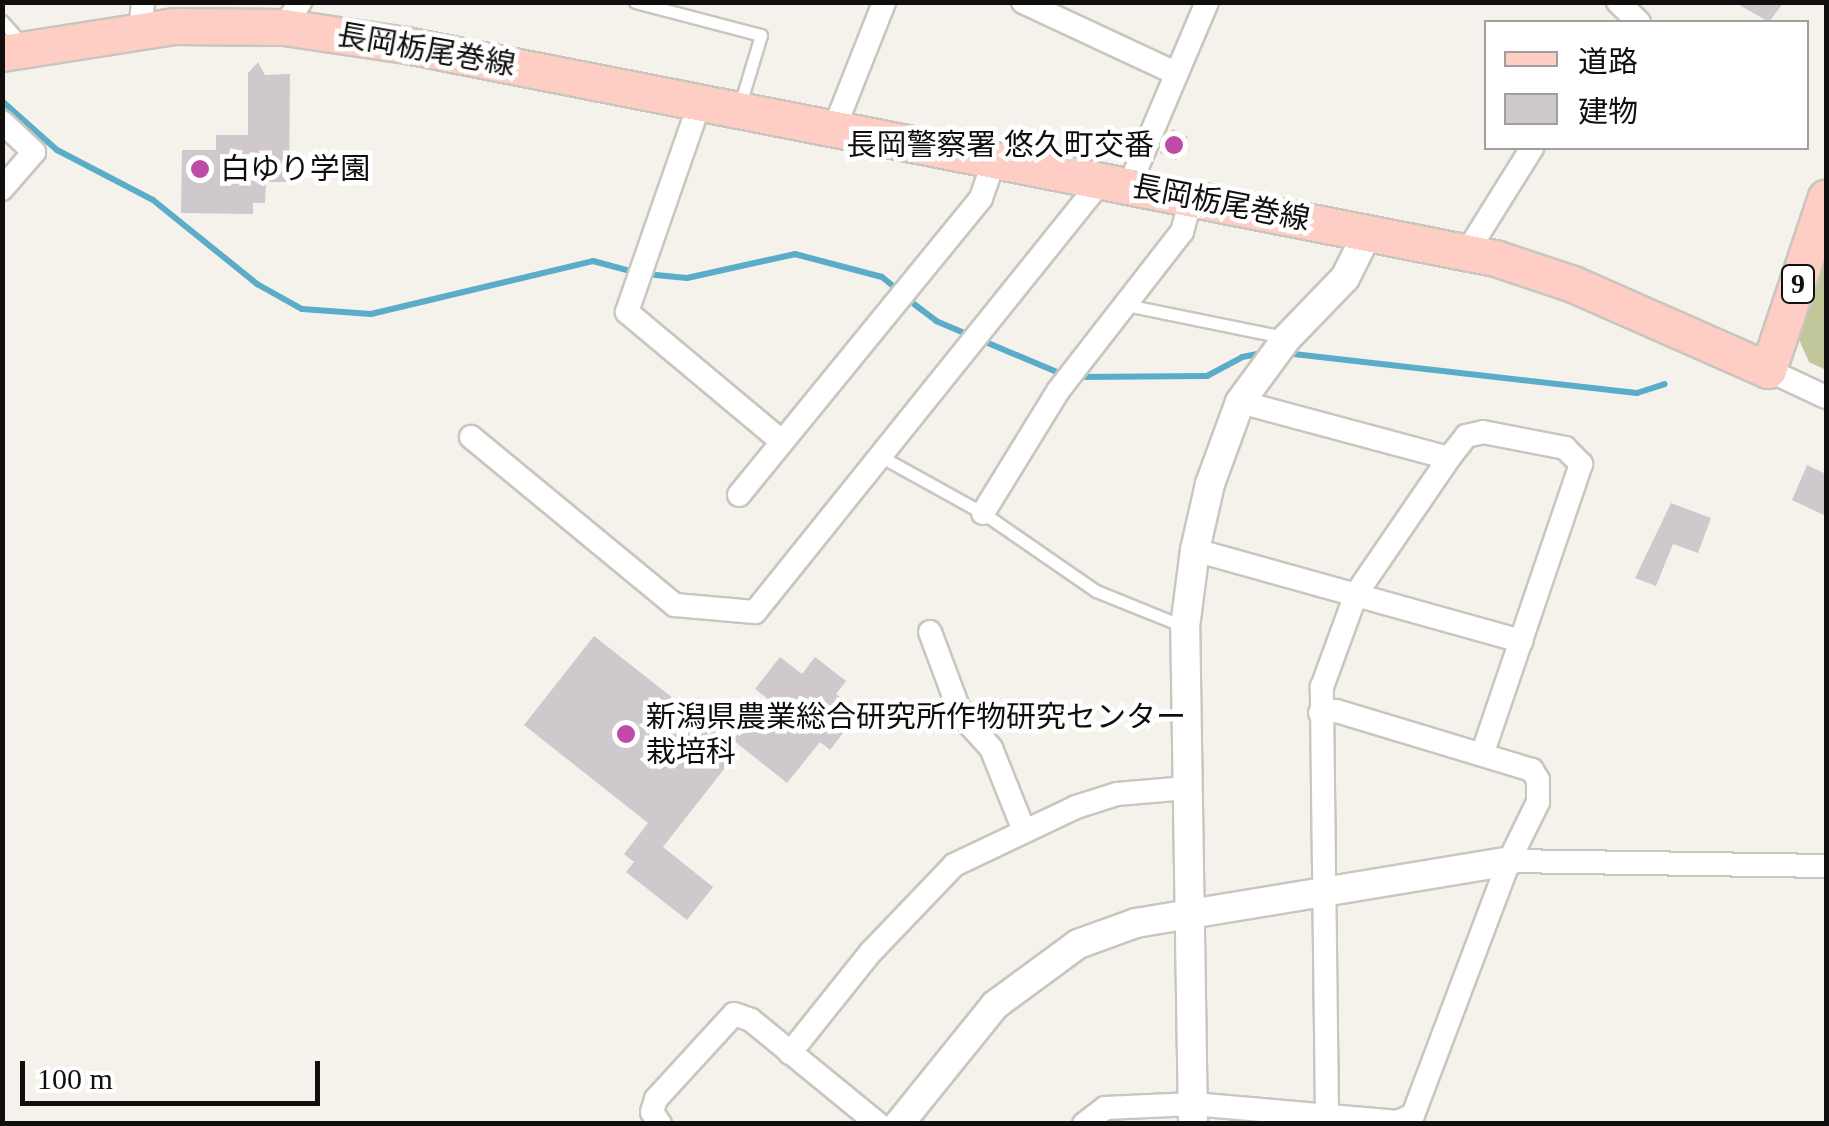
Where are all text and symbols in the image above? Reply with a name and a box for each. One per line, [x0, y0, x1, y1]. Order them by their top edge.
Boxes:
street label: 長岡栃尾巻線 [334, 17, 518, 83]
legend [1484, 20, 1809, 150]
text: 道路 [1578, 45, 1638, 78]
text: 建物 [1578, 95, 1638, 128]
place label: 長岡警察署 悠久町交番 [847, 127, 1154, 163]
marker: 長岡警察署 悠久町交番 [1163, 134, 1185, 156]
place label: 白ゆり学園 [220, 151, 370, 187]
marker: 白ゆり学園 [189, 158, 211, 180]
street label: 長岡栃尾巻線 [1129, 168, 1313, 238]
road number: 9 [1780, 261, 1816, 307]
place label: 新潟県農業総合研究所作物研究センター 栽培科 [646, 699, 1186, 770]
marker: 新潟県農業総合研究所作物研究センター 栽培科 [615, 723, 637, 745]
scale bar [25, 1041, 325, 1103]
text: 100 m [37, 1062, 113, 1095]

